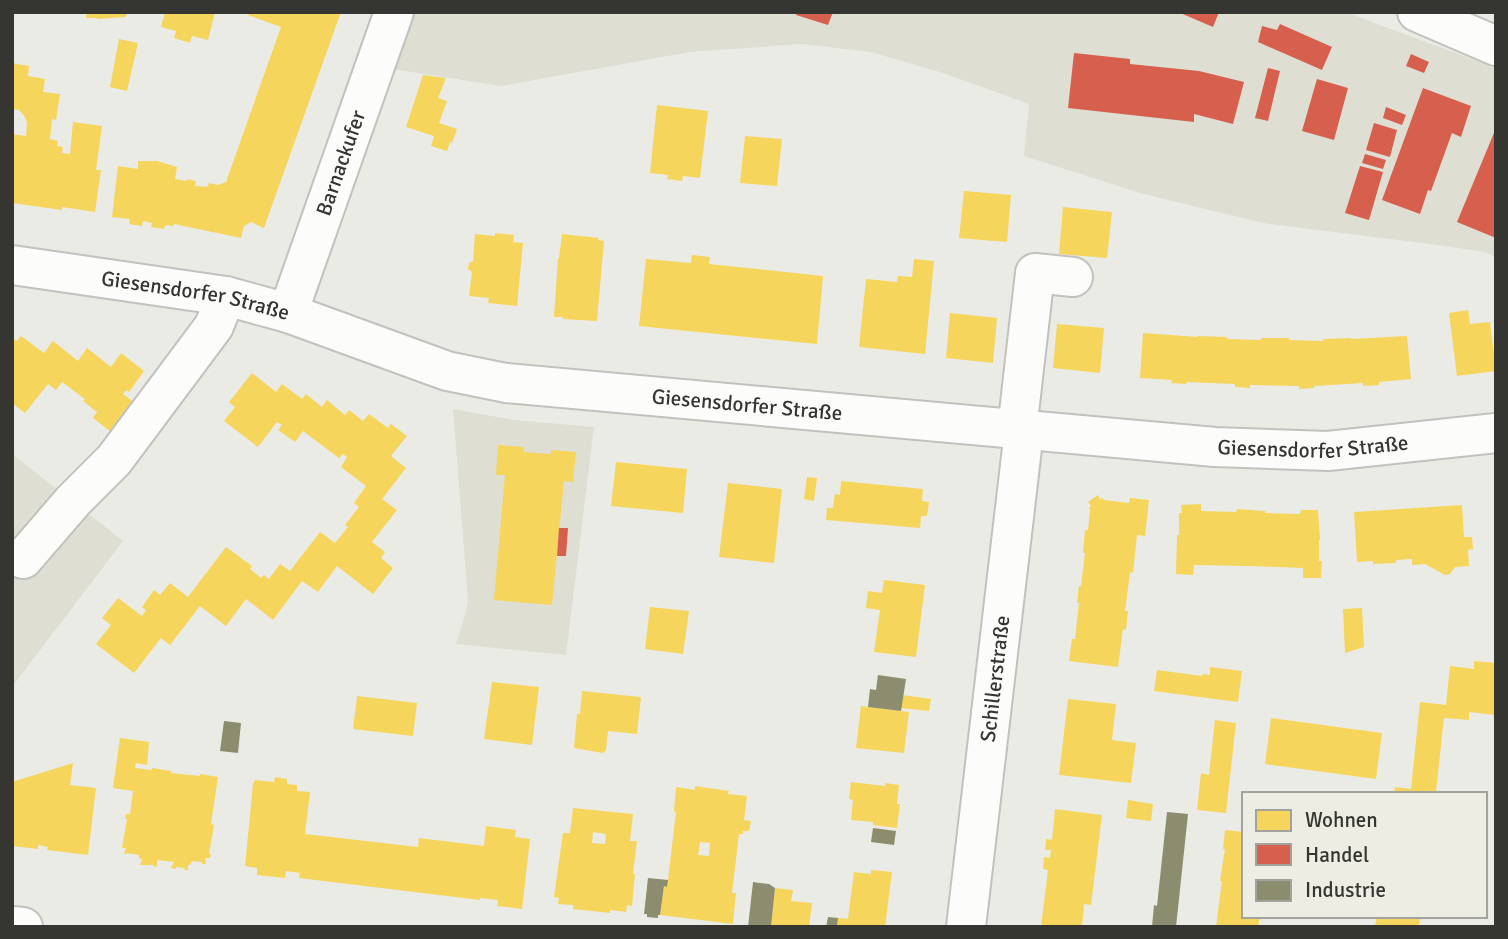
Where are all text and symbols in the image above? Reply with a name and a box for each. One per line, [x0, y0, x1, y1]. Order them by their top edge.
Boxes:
street label: Barnackufer [310, 107, 371, 219]
street label: Giesensdorfer Straße [100, 265, 292, 326]
street label: Giesensdorfer Straße [651, 383, 843, 426]
street label: Giesensdorfer Straße [1217, 429, 1410, 464]
street label: Schillerstraße [975, 614, 1015, 743]
legend [1242, 792, 1487, 918]
text: Wohnen [1305, 807, 1378, 833]
text: Handel [1305, 842, 1369, 868]
text: Industrie [1305, 877, 1386, 903]

